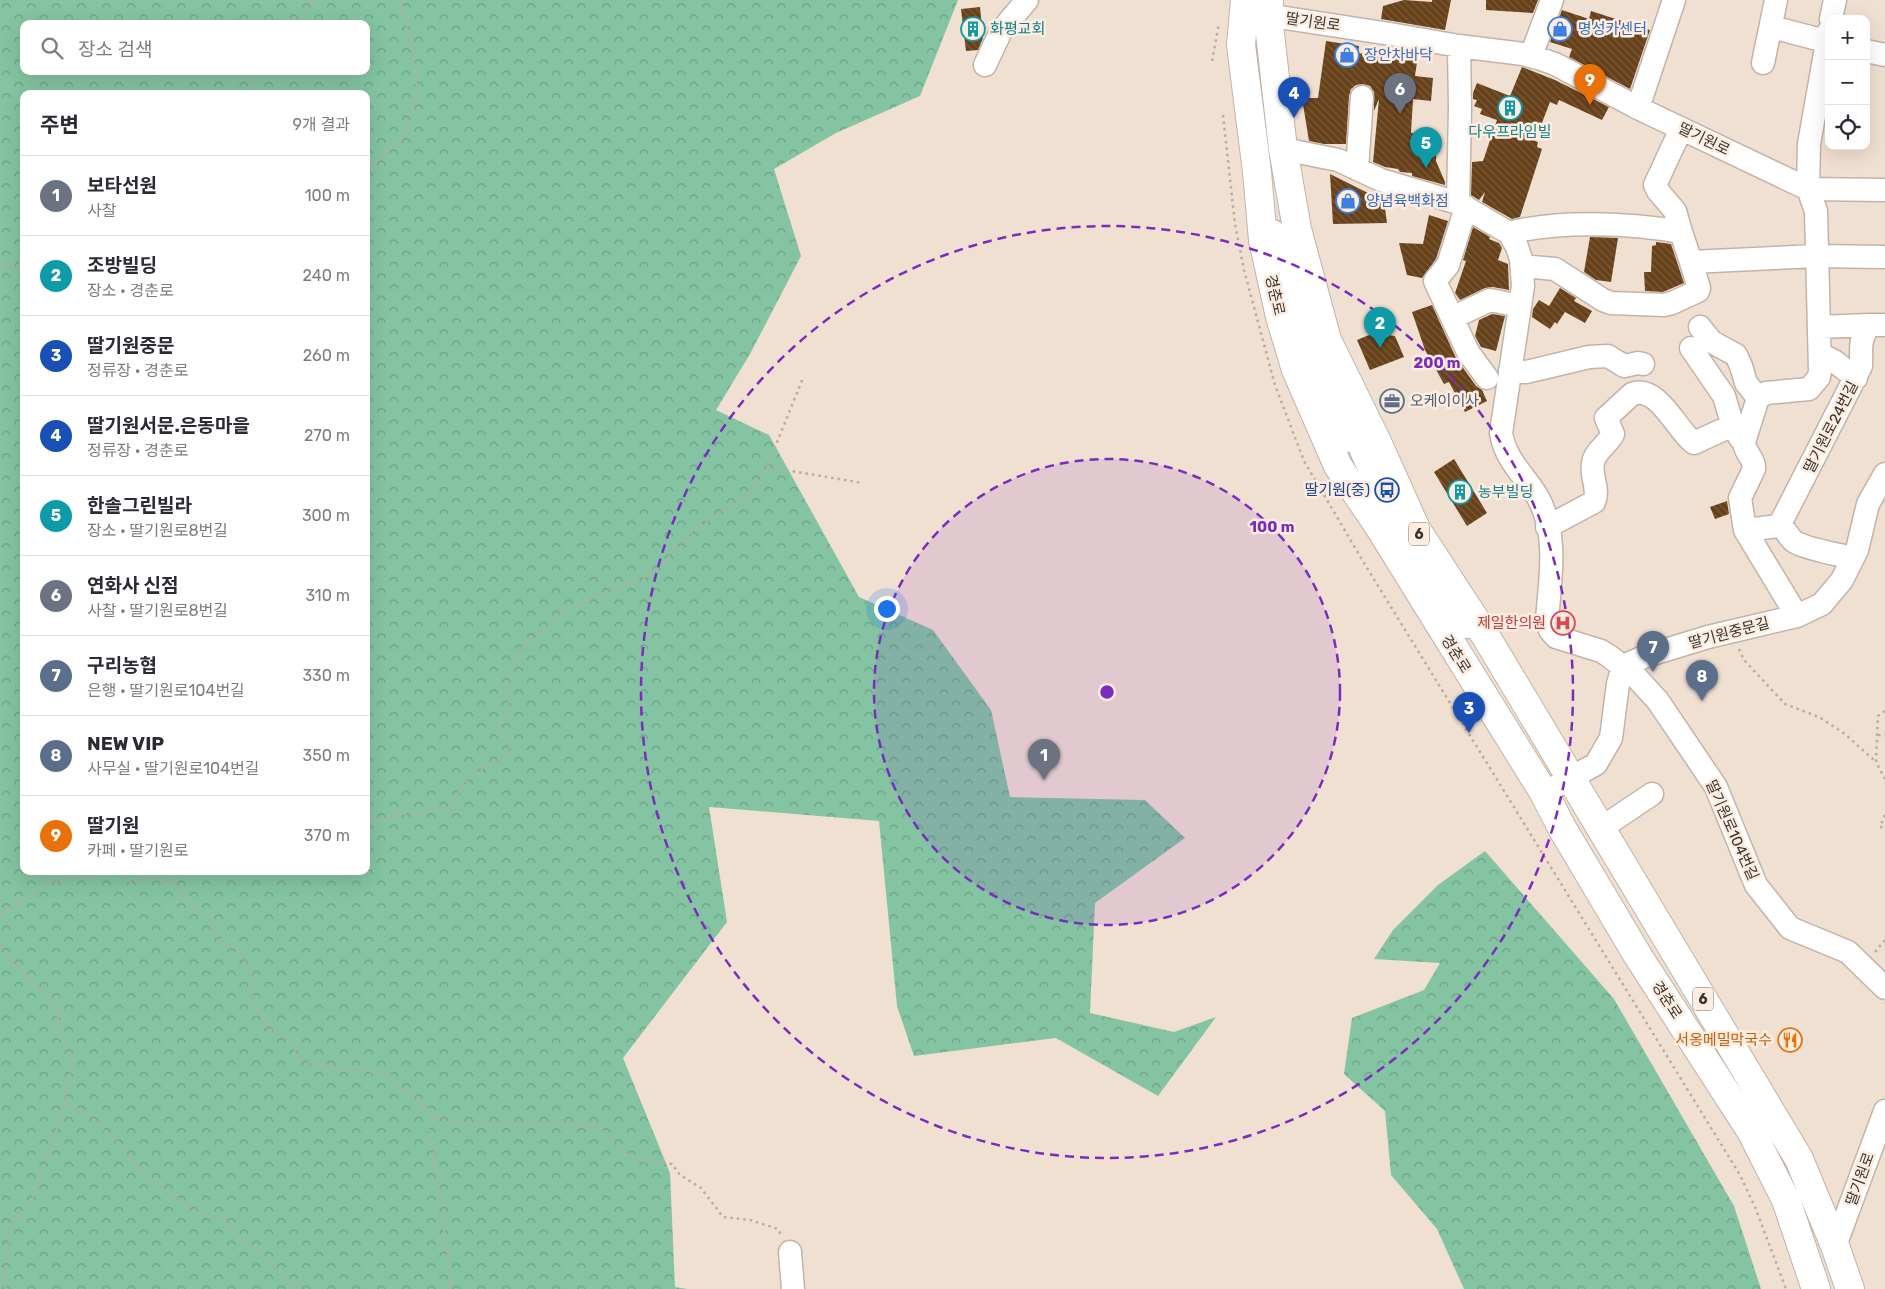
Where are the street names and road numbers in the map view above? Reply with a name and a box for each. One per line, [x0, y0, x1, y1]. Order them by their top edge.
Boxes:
street label: 딸기원로 [1284, 9, 1342, 35]
street label: 딸기원로 [1675, 119, 1733, 159]
street label: 경춘로 [1262, 273, 1288, 317]
street label: 딸기원로24번길 [1800, 378, 1862, 476]
road number: 6 [1409, 522, 1429, 546]
street label: 딸기원중문길 [1687, 614, 1771, 652]
street label: 경춘로 [1437, 632, 1475, 676]
street label: 딸기원로104번길 [1702, 777, 1762, 883]
street label: 경춘로 [1648, 978, 1686, 1022]
road number: 6 [1693, 988, 1713, 1011]
street label: 딸기원로 [1842, 1150, 1878, 1208]

